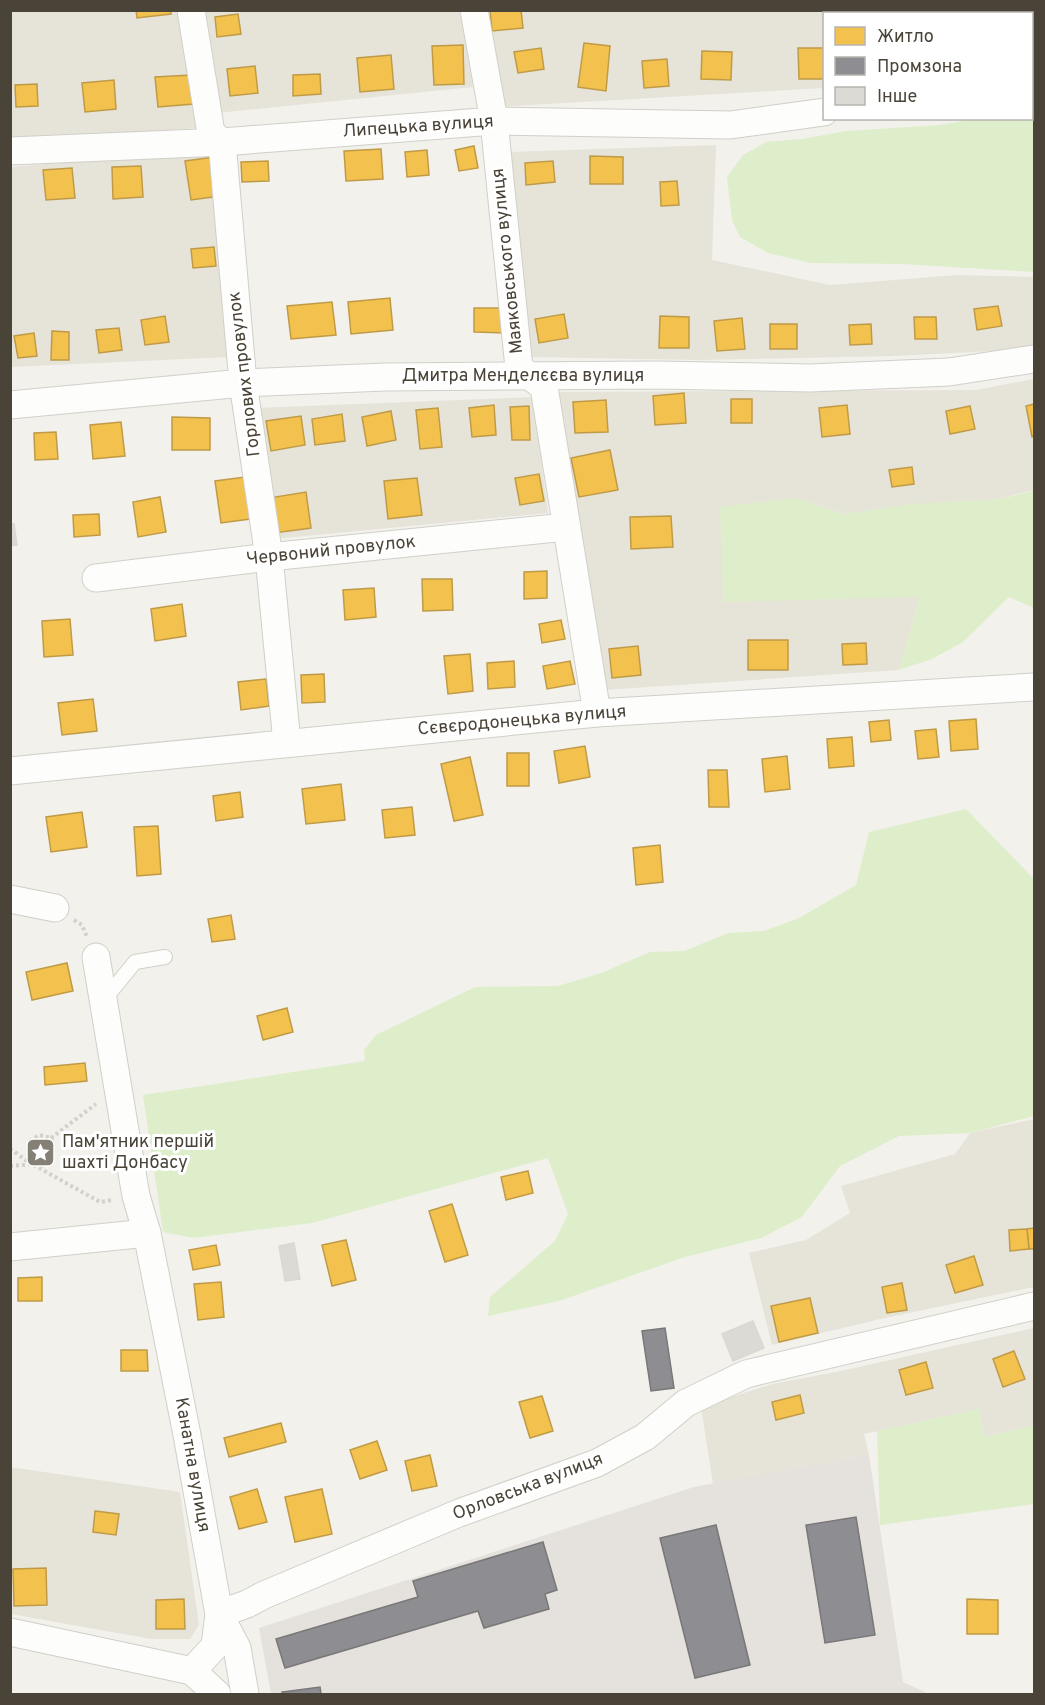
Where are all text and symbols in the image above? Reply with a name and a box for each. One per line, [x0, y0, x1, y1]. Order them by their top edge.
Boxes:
legend [823, 12, 1033, 120]
text: Житло [877, 26, 934, 49]
text: Промзона [877, 56, 962, 79]
text: Інше [877, 86, 917, 109]
street label: Липецька вулиця [342, 110, 494, 144]
street label: Маяковського вулиця [487, 167, 529, 355]
street label: Горлових провулок [223, 290, 267, 458]
street label: Дмитра Менделєєва вулиця [402, 365, 644, 388]
street label: Червоний провулок [245, 531, 417, 571]
street label: Сєвєродонецька вулиця [417, 700, 627, 742]
place label: Пам'ятник першій шахті Донбасу [62, 1131, 214, 1175]
place icon: Пам'ятник першій шахті Донбасу [25, 1136, 57, 1168]
street label: Канатна вулиця [169, 1396, 215, 1534]
street label: Орловська вулиця [450, 1448, 606, 1526]

